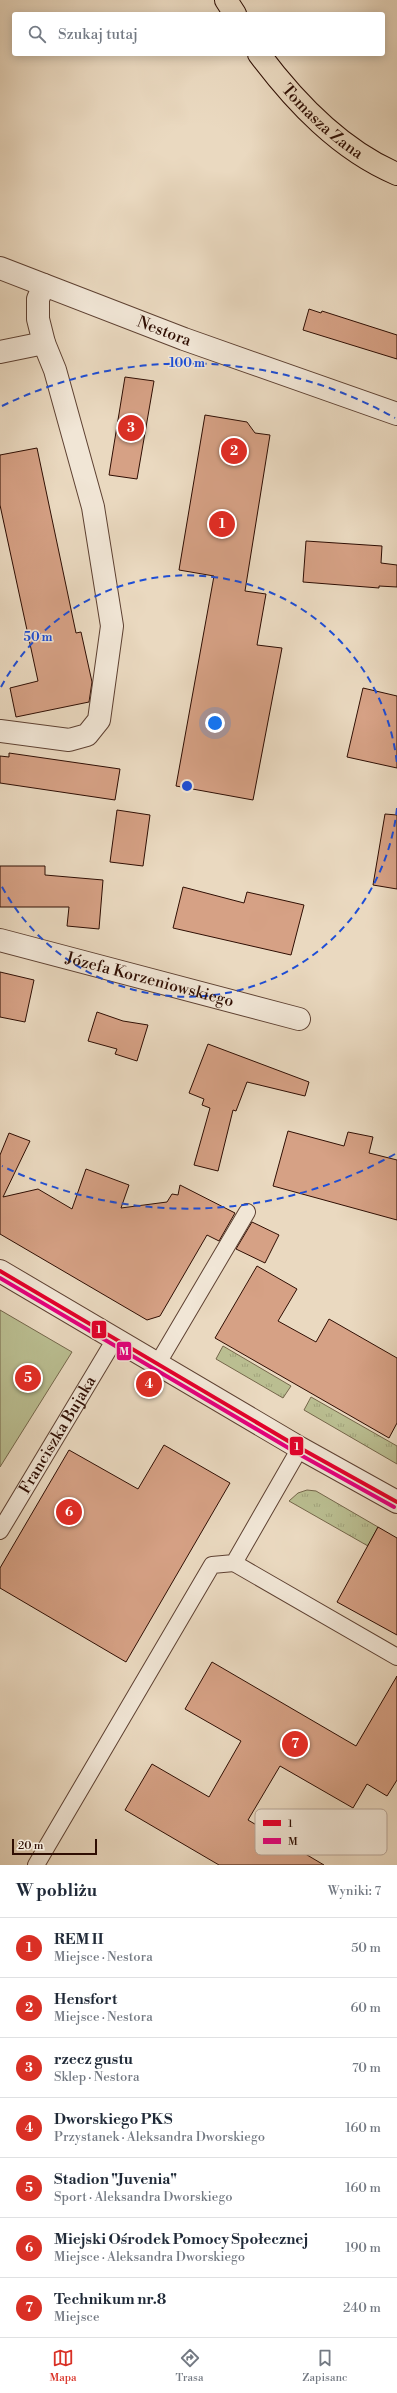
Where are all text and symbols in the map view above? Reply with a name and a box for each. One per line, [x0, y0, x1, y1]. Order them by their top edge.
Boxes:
search box [12, 12, 385, 56]
icon: search [26, 23, 48, 45]
text: Szukaj tutaj [58, 25, 138, 44]
street label: Tomasza Zana [277, 80, 368, 164]
street label: Nestora [134, 312, 195, 351]
text: 100 m [169, 356, 205, 371]
pin: 3 [118, 413, 144, 443]
pin: 2 [221, 436, 247, 466]
pin: 1 [209, 509, 235, 539]
text: 50 m [23, 630, 53, 645]
your location [205, 713, 225, 733]
centre of rings [180, 779, 194, 793]
street label: Józefa Korzeniowskiego [63, 948, 236, 1011]
line badge: 1 [91, 1320, 107, 1339]
text: 1 [96, 1323, 102, 1337]
line badge: M [116, 1341, 132, 1361]
text: M [119, 1345, 130, 1359]
pin: 5 [15, 1363, 41, 1393]
pin: 4 [136, 1369, 162, 1399]
street label: Franciszka Bujaka [15, 1372, 101, 1498]
line badge: 1 [289, 1436, 304, 1456]
text: 1 [294, 1440, 300, 1454]
pin: 6 [56, 1497, 82, 1527]
pin: 7 [282, 1729, 308, 1759]
legend [255, 1809, 387, 1855]
text: 1 [288, 1817, 293, 1831]
text: M [288, 1835, 298, 1849]
scale bar [12, 1837, 97, 1856]
text: 20 m [18, 1839, 43, 1853]
text: W pobliżu [16, 1880, 97, 1902]
text: Wyniki: 7 [328, 1883, 381, 1899]
text: REM II [54, 1930, 103, 1949]
text: 1 [26, 1940, 32, 1956]
text: 50 m [351, 1940, 381, 1956]
text: Miejsce · Nestora [54, 1949, 153, 1965]
text: Hensfort [54, 1990, 117, 2009]
text: 2 [25, 2000, 33, 2016]
text: 60 m [350, 2000, 381, 2016]
text: Miejsce · Nestora [54, 2009, 153, 2025]
text: rzecz gustu [54, 2050, 133, 2069]
text: 3 [25, 2060, 33, 2076]
text: 70 m [352, 2060, 381, 2076]
text: Sklep · Nestora [54, 2069, 139, 2085]
text: Dworskiego PKS [54, 2110, 173, 2129]
text: 4 [25, 2120, 33, 2136]
text: 160 m [345, 2120, 381, 2136]
text: Przystanek · Aleksandra Dworskiego [54, 2129, 265, 2145]
text: Stadion "Juvenia" [54, 2170, 177, 2189]
text: 5 [25, 2180, 33, 2196]
text: 160 m [345, 2180, 381, 2196]
text: Sport · Aleksandra Dworskiego [54, 2189, 232, 2205]
text: Miejski Ośrodek Pomocy Społecznej [54, 2230, 308, 2249]
text: 6 [25, 2240, 33, 2256]
text: 190 m [345, 2240, 381, 2256]
text: Miejsce · Aleksandra Dworskiego [54, 2249, 245, 2265]
text: Technikum nr.8 [54, 2290, 166, 2309]
text: 7 [25, 2300, 33, 2316]
text: 240 m [343, 2300, 381, 2316]
text: Miejsce [54, 2309, 99, 2325]
tab: Mapa [49, 2347, 77, 2385]
tab: Trasa [176, 2347, 203, 2385]
tab: Zapisane [302, 2347, 348, 2385]

